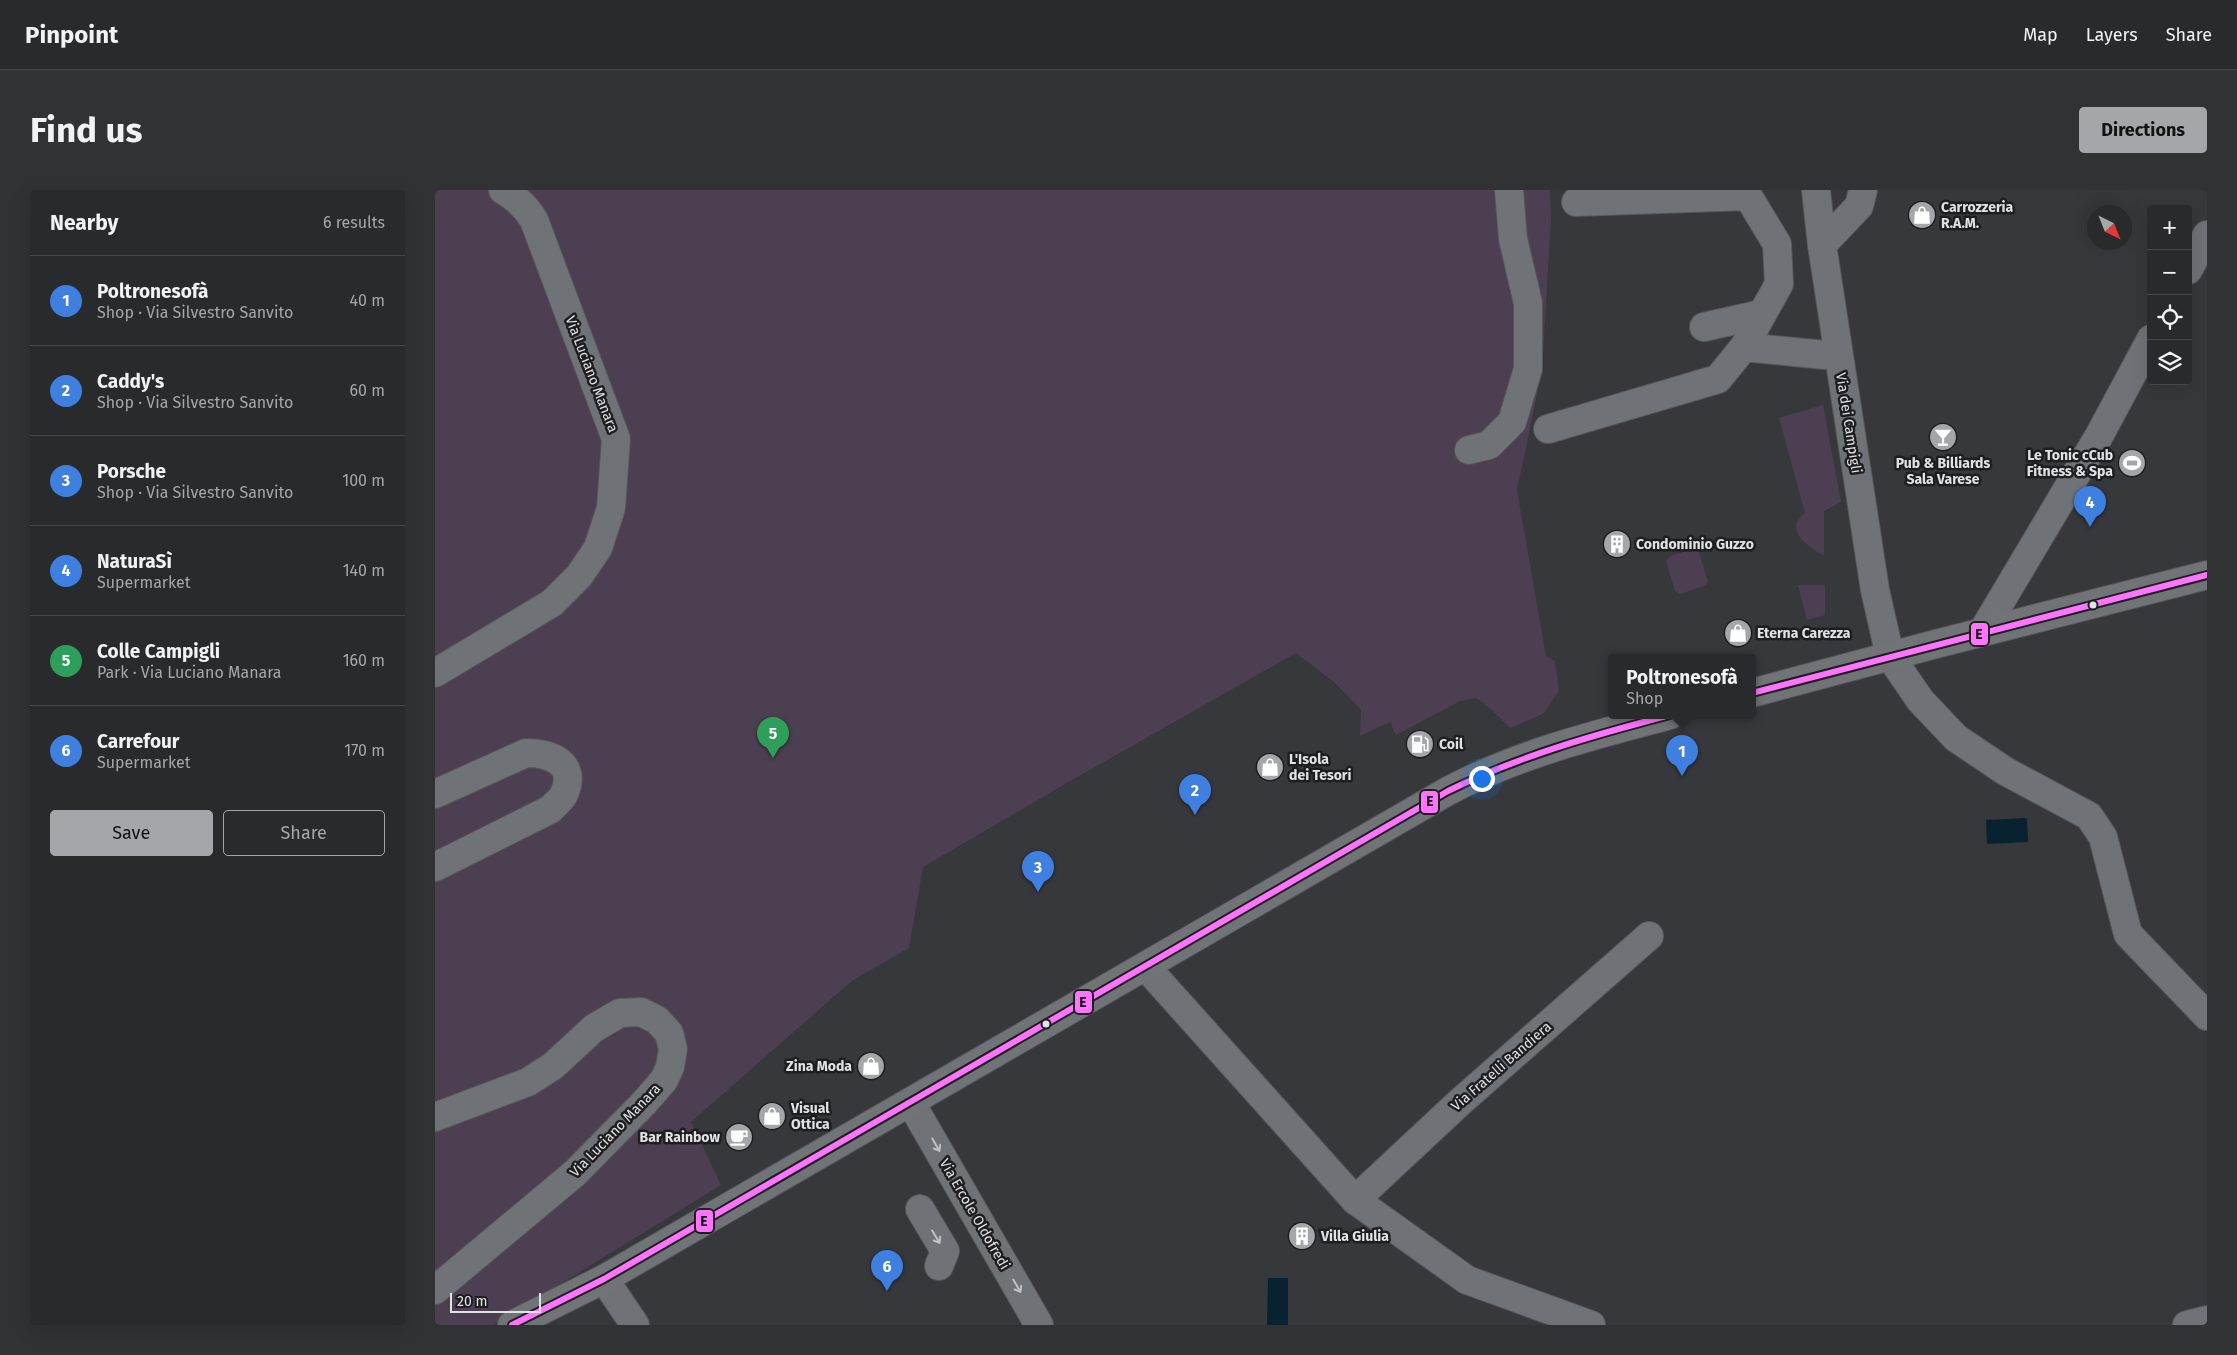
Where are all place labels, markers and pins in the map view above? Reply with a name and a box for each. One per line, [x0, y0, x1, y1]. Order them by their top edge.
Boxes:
place label: Carrozzeria R.A.M. [1941, 199, 2013, 232]
shop icon: Carrozzeria R.A.M. [1907, 200, 1937, 230]
bar icon: Pub & Billiards Sala Varese [1928, 422, 1958, 452]
place label: Le Tonic cCub Fitness & Spa [2027, 447, 2113, 480]
sports icon: Le Tonic cCub Fitness & Spa [2117, 448, 2147, 478]
place label: Pub & Billiards Sala Varese [1896, 455, 1991, 488]
pin: 4 [2074, 486, 2106, 527]
building icon: Condominio Guzzo [1602, 529, 1632, 559]
place label: Condominio Guzzo [1636, 536, 1754, 553]
unlabelled marker [2088, 600, 2098, 610]
shop icon: Eterna Carezza [1723, 618, 1753, 648]
place label: Eterna Carezza [1757, 625, 1851, 642]
pin: 5 [757, 717, 789, 758]
fuel station icon: Coil [1405, 729, 1435, 759]
pin: 1 [1666, 735, 1698, 776]
place label: Coil [1439, 736, 1464, 753]
place label: L'Isola dei Tesori [1289, 751, 1351, 784]
shop icon: L'Isola dei Tesori [1255, 752, 1285, 782]
pin: 2 [1179, 774, 1211, 815]
pin: 3 [1022, 851, 1054, 892]
unlabelled marker [1041, 1019, 1051, 1029]
shop icon: Zina Moda [856, 1051, 886, 1081]
place label: Zina Moda [786, 1058, 852, 1075]
place label: Visual Ottica [790, 1100, 830, 1133]
shop icon: Visual Ottica [757, 1101, 787, 1131]
cafe icon: Bar Rainbow [724, 1122, 754, 1152]
place label: Bar Rainbow [640, 1129, 721, 1146]
building icon: Villa Giulia [1287, 1221, 1317, 1251]
place label: Villa Giulia [1320, 1228, 1389, 1245]
pin: 6 [871, 1250, 903, 1291]

